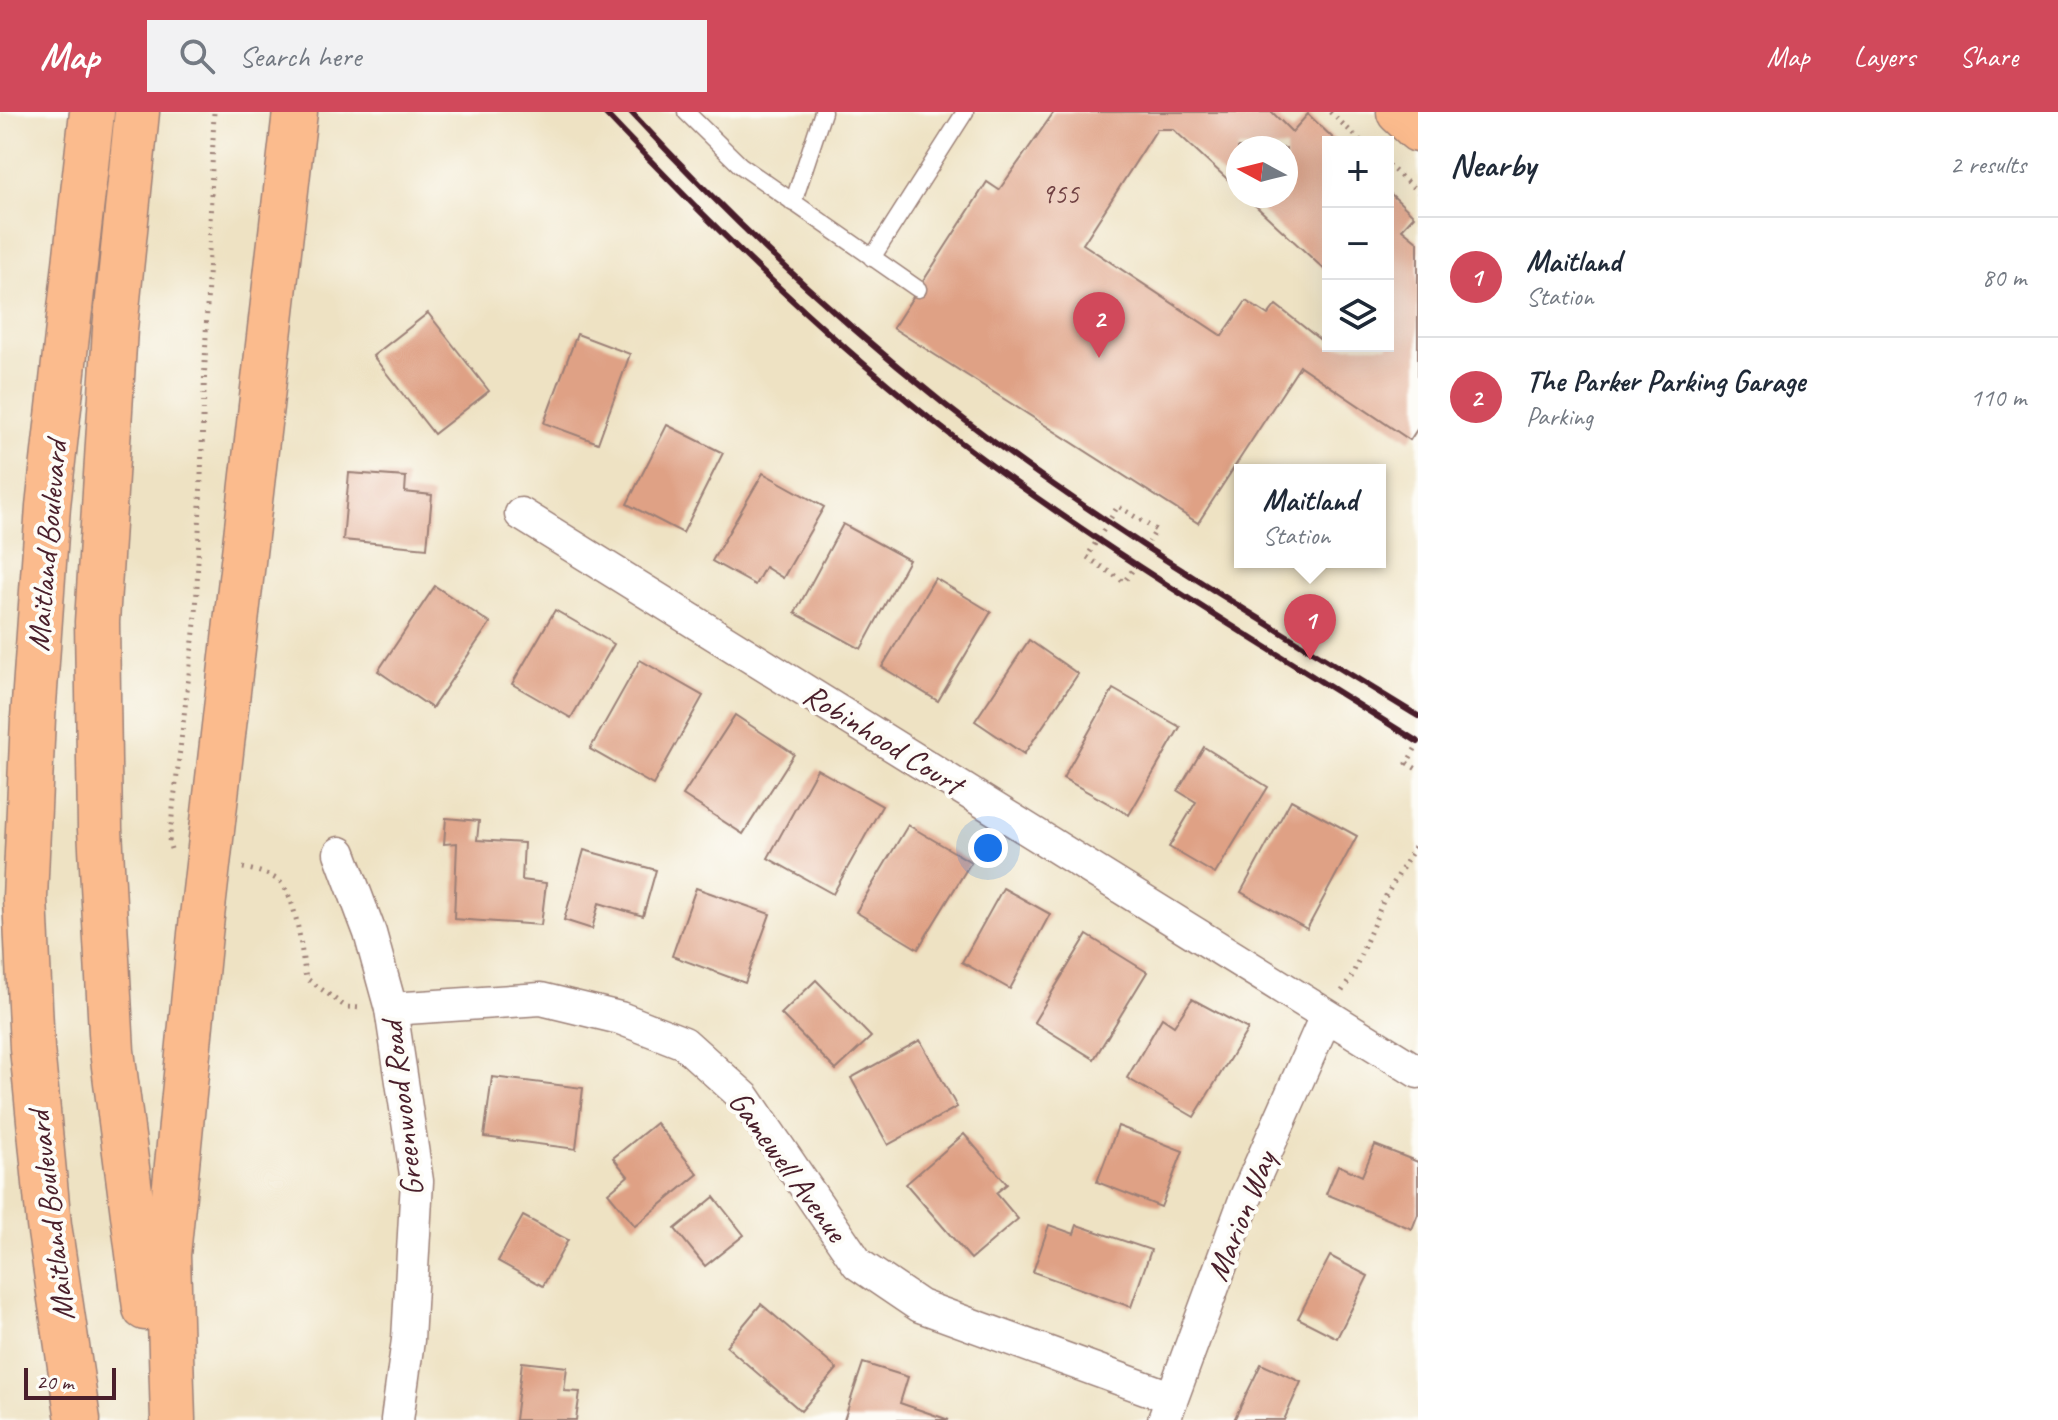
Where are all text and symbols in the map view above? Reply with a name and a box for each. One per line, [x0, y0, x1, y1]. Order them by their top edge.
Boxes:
search box [147, 20, 707, 92]
text: Map [40, 33, 99, 80]
icon: search [175, 34, 219, 78]
text: Search here [239, 37, 361, 75]
text: Map [1767, 39, 1810, 74]
text: Layers [1854, 39, 1915, 74]
text: Share [1959, 39, 2018, 74]
north arrow [1226, 136, 1298, 208]
map controls [1322, 136, 1394, 352]
button: + [1322, 136, 1394, 208]
text: Nearby [1450, 143, 1536, 186]
text: 2 results [1950, 148, 2026, 181]
house number: 955 [1041, 176, 1080, 211]
button: − [1322, 208, 1394, 280]
text: Maitland [1526, 242, 1621, 280]
text: 1 [1470, 261, 1482, 294]
text: 80 m [1982, 261, 2026, 294]
button: layers [1322, 280, 1394, 352]
text: Station [1526, 280, 1593, 313]
pin: 2 [1073, 292, 1125, 358]
text: The Parker Parking Garage [1526, 362, 1805, 400]
text: 2 [1470, 381, 1482, 414]
text: 110 m [1970, 381, 2026, 414]
text: Parking [1526, 400, 1593, 433]
street label: Maitland Boulevard [17, 434, 77, 653]
popup [1234, 464, 1386, 568]
text: Maitland [1263, 481, 1357, 519]
text: Station [1263, 519, 1330, 552]
pin: 1 [1284, 594, 1336, 660]
street label: Robinhood Court [796, 674, 974, 806]
your location [968, 828, 1008, 868]
street label: Greenwood Road [370, 1014, 433, 1199]
street label: Gamewell Avenue [719, 1082, 858, 1252]
street label: Maitland Boulevard [17, 1103, 84, 1323]
street label: Marion Way [1197, 1142, 1287, 1287]
scale bar [24, 1364, 116, 1400]
text: 20 m [36, 1368, 73, 1396]

